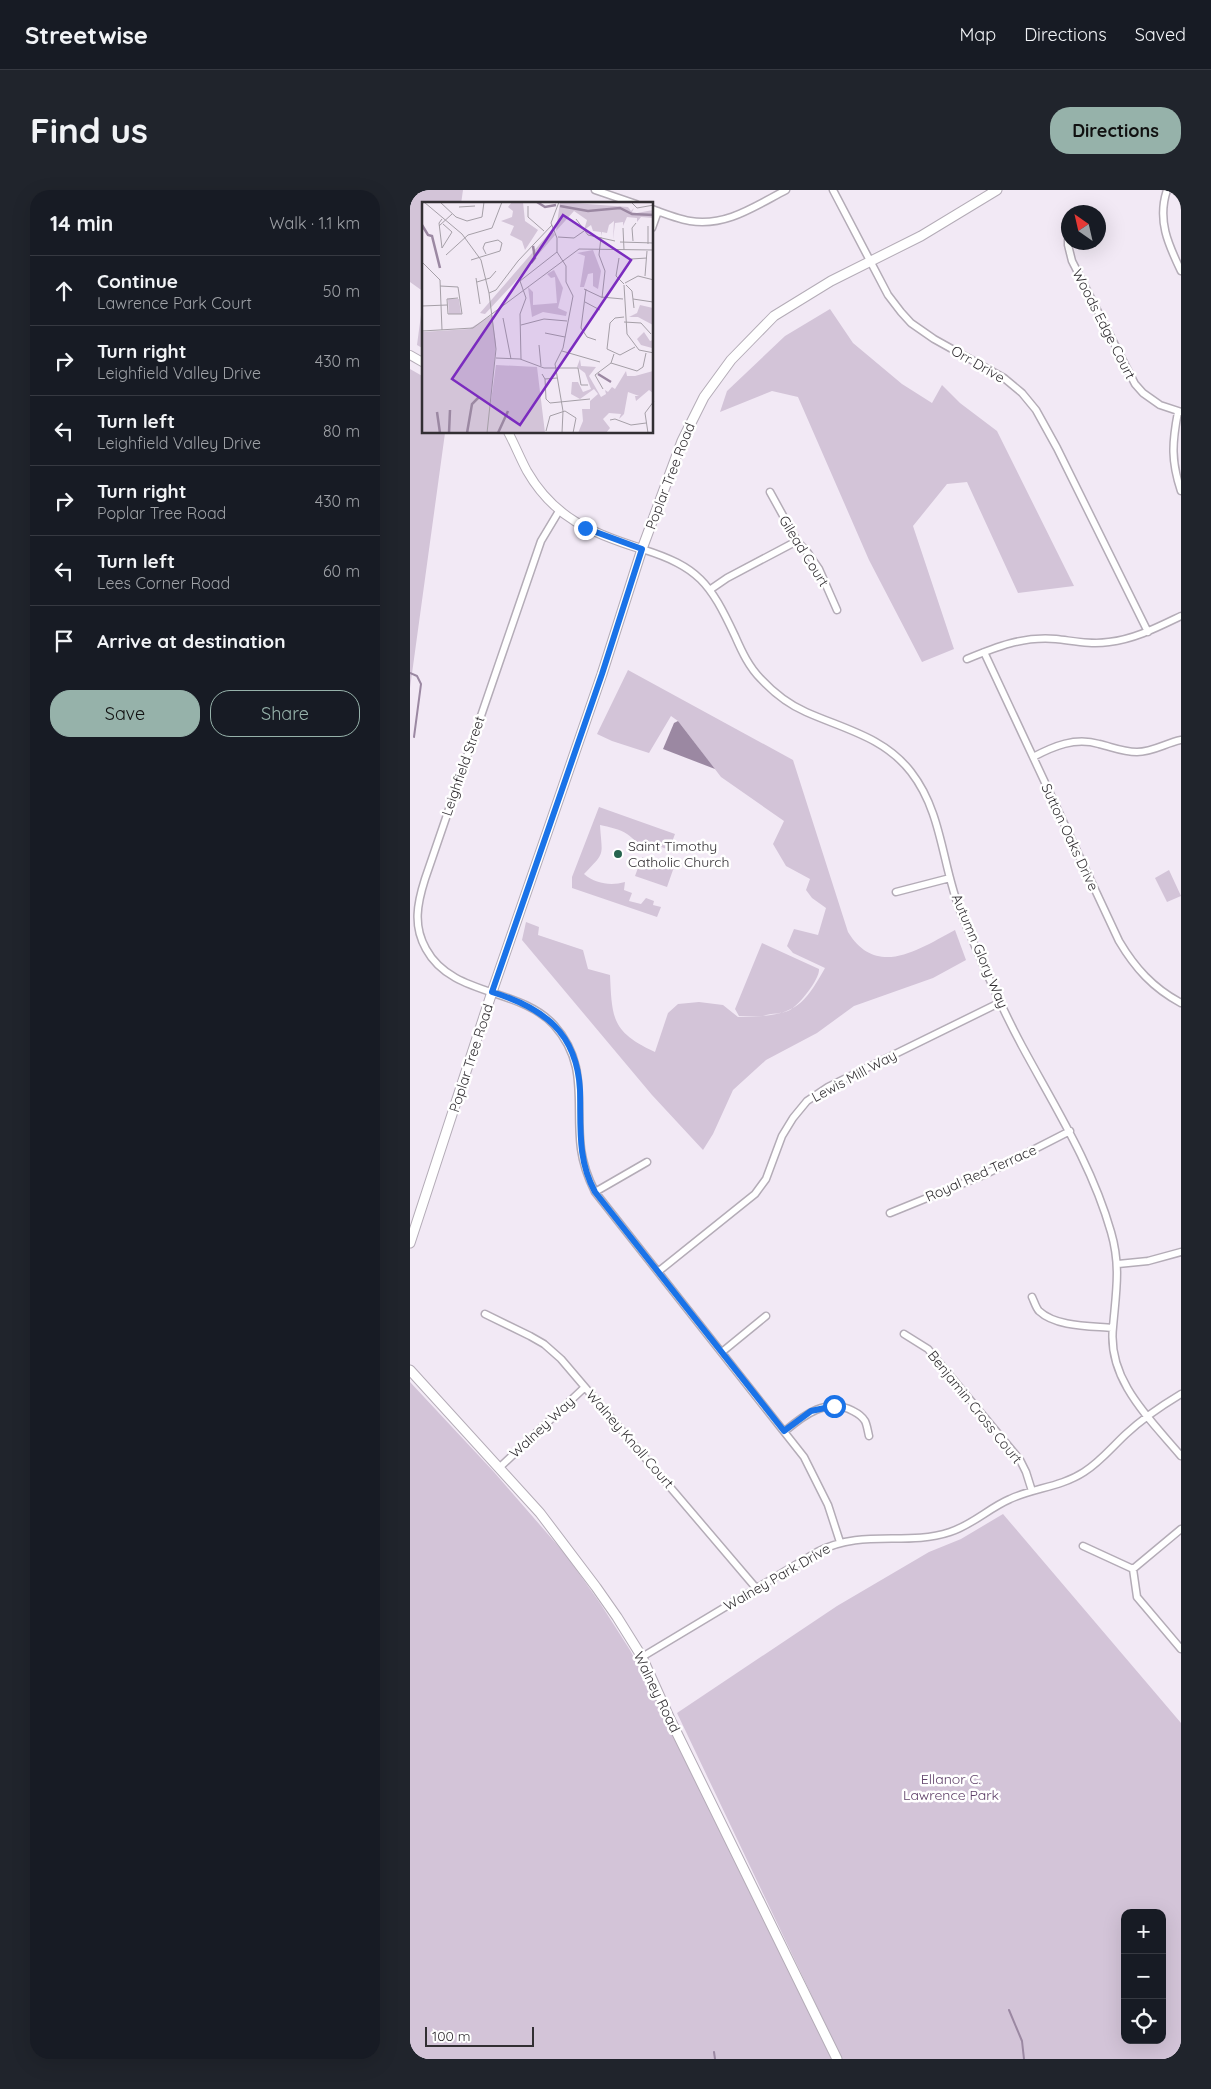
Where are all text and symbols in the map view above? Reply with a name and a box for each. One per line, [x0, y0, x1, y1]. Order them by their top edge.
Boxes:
text: Streetwise [25, 20, 148, 50]
text: Map [959, 23, 996, 46]
text: Directions [1024, 23, 1107, 46]
text: Saved [1135, 23, 1186, 46]
button: Directions [1050, 107, 1181, 154]
text: Find us [30, 108, 148, 152]
inset map [422, 202, 654, 434]
north arrow [1061, 205, 1106, 250]
text: 14 min [50, 210, 113, 236]
text: Walk · 1.1 km [269, 213, 360, 233]
street label: Woods Edge Court [1068, 266, 1140, 382]
text: Continue [97, 269, 178, 293]
icon: ahead [50, 277, 78, 305]
text: 50 m [323, 281, 360, 301]
text: Lawrence Park Court [97, 293, 252, 313]
text: Turn right [97, 339, 186, 363]
street label: Orr Drive [948, 341, 1008, 387]
icon: right [50, 347, 78, 375]
text: 430 m [315, 351, 360, 371]
text: Leighfield Valley Drive [97, 363, 261, 383]
text: Turn left [97, 409, 175, 433]
icon: left [50, 417, 78, 445]
street label: Poplar Tree Road [641, 420, 699, 532]
text: 80 m [323, 421, 360, 441]
text: Leighfield Valley Drive [97, 433, 261, 453]
text: Turn right [97, 479, 186, 503]
icon: right [50, 487, 78, 515]
text: 430 m [315, 491, 360, 511]
text: Poplar Tree Road [97, 503, 226, 523]
street label: Gilead Court [775, 512, 833, 590]
route end [574, 517, 597, 540]
text: Turn left [97, 549, 175, 573]
icon: left [50, 557, 78, 585]
text: 60 m [323, 561, 360, 581]
text: Lees Corner Road [97, 573, 230, 593]
icon: arrive [50, 627, 78, 655]
text: Arrive at destination [97, 629, 286, 653]
button: Save [50, 690, 200, 737]
button: Share [210, 690, 360, 737]
street label: Leighfield Street [437, 713, 489, 818]
street label: Sutton Oaks Drive [1037, 780, 1103, 894]
place label: Saint Timothy Catholic Church [628, 837, 729, 871]
marker: Saint Timothy Catholic Church [612, 848, 624, 860]
street label: Autumn Glory Way [948, 891, 1012, 1011]
street label: Poplar Tree Road [445, 1001, 497, 1115]
street label: Lewis Mill Way [808, 1046, 900, 1106]
street label: Royal Red Terrace [923, 1140, 1039, 1206]
street label: Benjamin Cross Court [924, 1347, 1026, 1467]
street label: Walney Knoll Court [582, 1386, 678, 1492]
street label: Walney Way [506, 1392, 578, 1462]
route start [823, 1395, 846, 1418]
street label: Walney Park Drive [721, 1539, 834, 1615]
street label: Walney Road [630, 1649, 684, 1735]
park label: Ellanor C. Lawrence Park [903, 1770, 999, 1804]
map controls [1121, 1909, 1166, 2044]
button: + [1121, 1909, 1166, 1954]
button: − [1121, 1954, 1166, 1999]
button: locate [1121, 1999, 1166, 2044]
scale bar [425, 2024, 534, 2047]
text: 100 m [432, 2027, 470, 2045]

